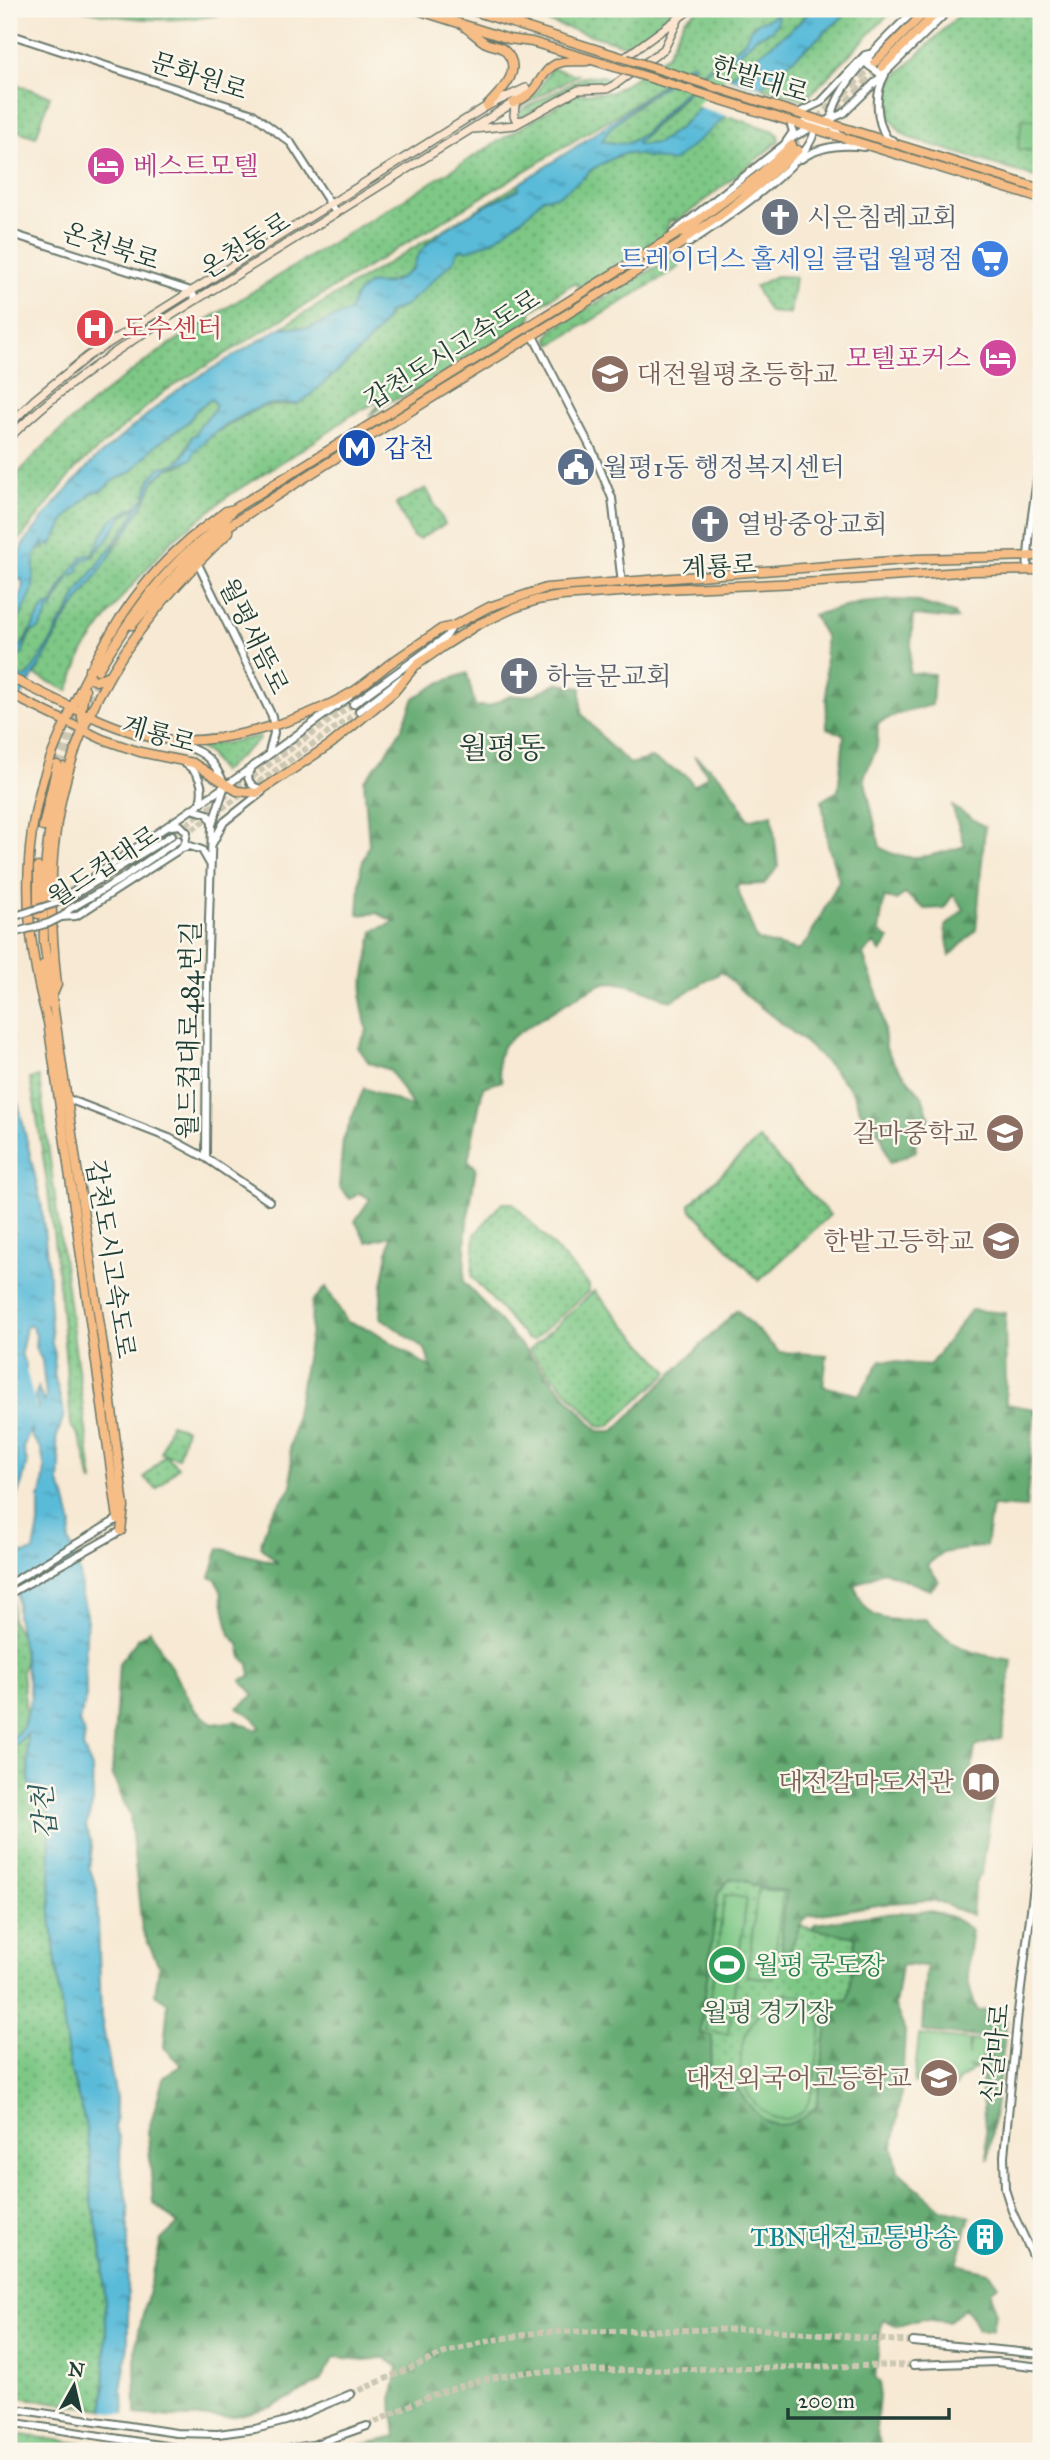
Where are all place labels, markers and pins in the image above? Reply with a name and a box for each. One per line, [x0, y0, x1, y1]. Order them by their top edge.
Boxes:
hotel icon: 베스트모텔 [85, 145, 127, 187]
place label: 베스트모텔 [133, 150, 259, 182]
church icon: 시은침례교회 [759, 196, 801, 238]
place label: 시은침례교회 [807, 201, 958, 233]
supermarket icon: 트레이더스 홀세일 클럽 월평점 [969, 238, 1011, 280]
place label: 트레이더스 홀세일 클럽 월평점 [620, 243, 963, 275]
hospital icon: 도수센터 [74, 307, 116, 349]
place label: 도수센터 [122, 312, 222, 344]
hotel icon: 모텔포커스 [977, 337, 1019, 379]
place label: 모텔포커스 [845, 342, 971, 374]
school or university icon: 대전월평초등학교 [589, 353, 631, 395]
place label: 대전월평초등학교 [637, 358, 838, 390]
metro station icon: 갑천 [336, 427, 378, 469]
place label: 갑천 [384, 432, 434, 464]
public building icon: 월평1동 행정복지센터 [555, 446, 597, 488]
place label: 월평1동 행정복지센터 [603, 451, 845, 483]
church icon: 열방중앙교회 [689, 503, 731, 545]
place label: 열방중앙교회 [737, 508, 888, 540]
church icon: 하늘문교회 [498, 655, 540, 697]
place label: 하늘문교회 [546, 660, 672, 692]
school or university icon: 갈마중학교 [984, 1112, 1026, 1154]
place label: 갈마중학교 [852, 1117, 978, 1149]
school or university icon: 한밭고등학교 [980, 1220, 1022, 1262]
place label: 한밭고등학교 [823, 1225, 974, 1257]
library icon: 대전갈마도서관 [960, 1761, 1002, 1803]
place label: 대전갈마도서관 [778, 1766, 954, 1798]
sports icon: 월평 궁도장 [706, 1944, 748, 1986]
place label: 월평 궁도장 [754, 1949, 885, 1981]
school or university icon: 대전외국어고등학교 [918, 2057, 960, 2099]
place label: 대전외국어고등학교 [686, 2062, 912, 2094]
building icon: TBN대전교통방송 [964, 2216, 1006, 2258]
place label: TBN대전교통방송 [750, 2221, 958, 2253]

